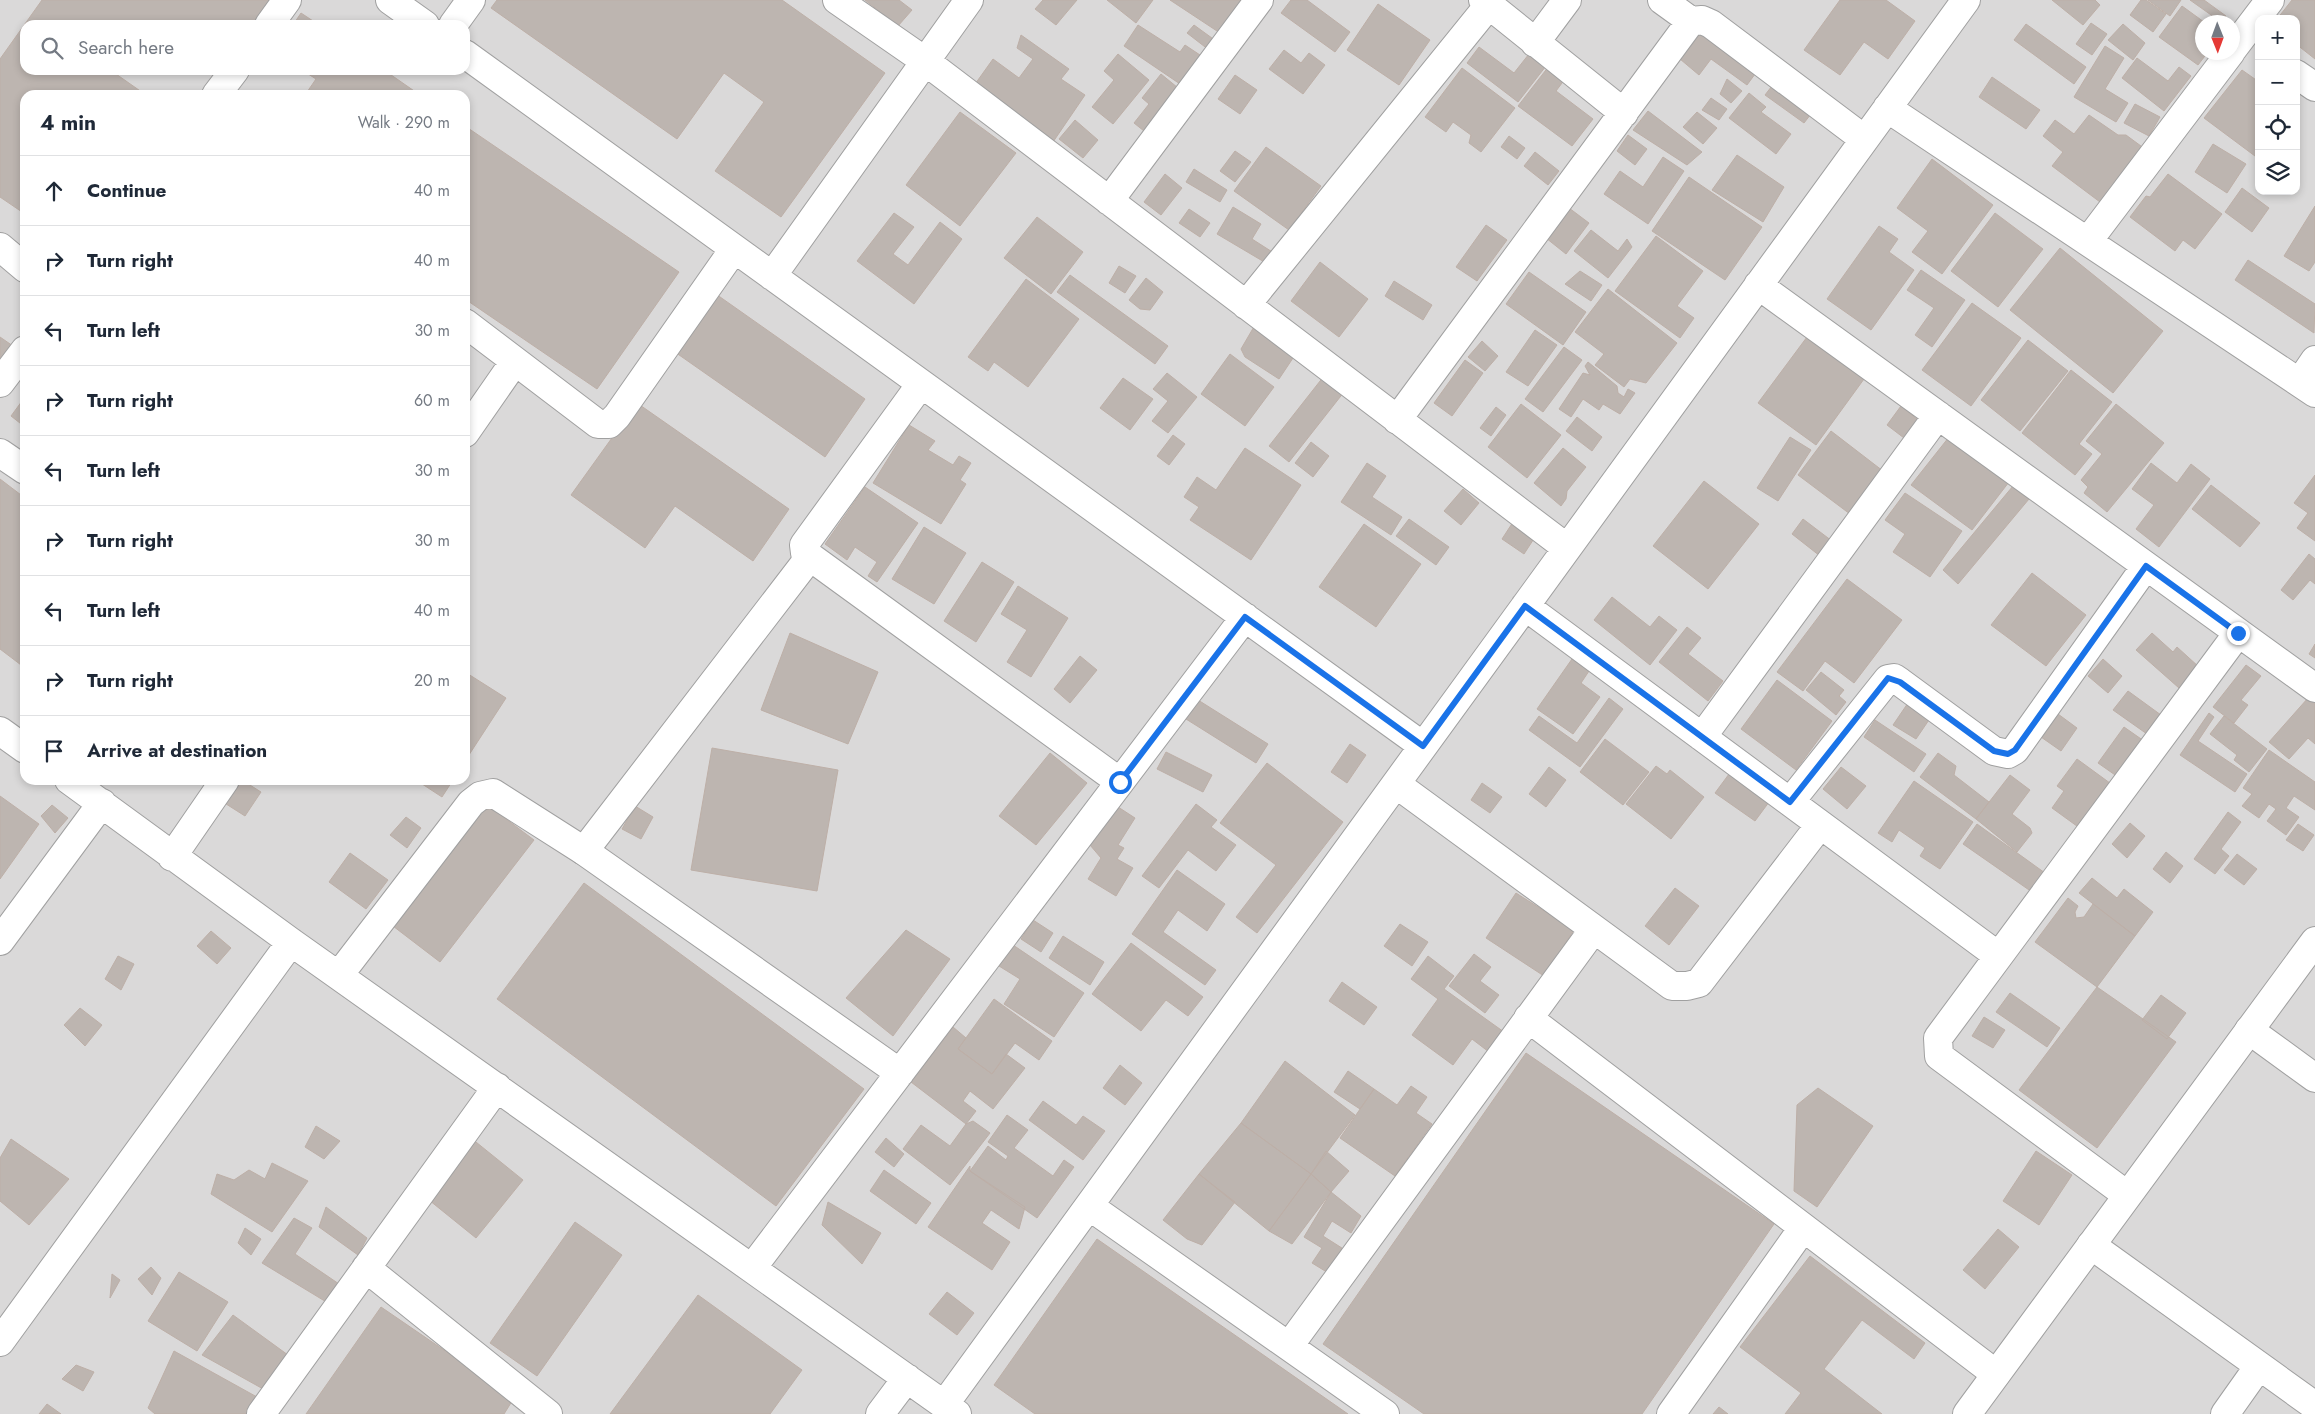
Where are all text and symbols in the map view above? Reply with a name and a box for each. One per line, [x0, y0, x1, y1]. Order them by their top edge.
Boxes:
north arrow [2195, 15, 2240, 60]
map controls [2255, 15, 2300, 195]
button: + [2255, 15, 2300, 60]
search box [20, 20, 470, 75]
icon: search [38, 34, 66, 62]
text: Search here [78, 34, 174, 61]
button: − [2255, 60, 2300, 105]
button: locate [2255, 105, 2300, 150]
text: 4 min [40, 108, 96, 138]
text: Walk · 290 m [358, 111, 450, 134]
button: layers [2255, 150, 2300, 195]
icon: ahead [40, 177, 68, 205]
text: Continue [87, 177, 166, 204]
text: 40 m [414, 179, 450, 202]
icon: right [40, 247, 68, 275]
text: Turn right [87, 247, 173, 274]
text: 40 m [414, 249, 450, 272]
icon: left [40, 317, 68, 345]
text: Turn left [87, 317, 160, 344]
text: 30 m [414, 319, 450, 342]
icon: right [40, 387, 68, 415]
text: Turn right [87, 387, 173, 414]
text: 60 m [414, 389, 450, 412]
icon: left [40, 457, 68, 485]
text: Turn left [87, 457, 160, 484]
text: 30 m [414, 459, 450, 482]
icon: right [40, 527, 68, 555]
text: Turn right [87, 527, 173, 554]
text: 30 m [414, 529, 450, 552]
icon: left [40, 597, 68, 625]
text: Turn left [87, 597, 160, 624]
text: 40 m [414, 599, 450, 622]
route end [2227, 622, 2250, 645]
icon: right [40, 667, 68, 695]
text: Turn right [87, 667, 173, 694]
text: 20 m [414, 669, 450, 692]
icon: arrive [40, 737, 68, 765]
text: Arrive at destination [87, 737, 267, 764]
route start [1109, 771, 1132, 794]

